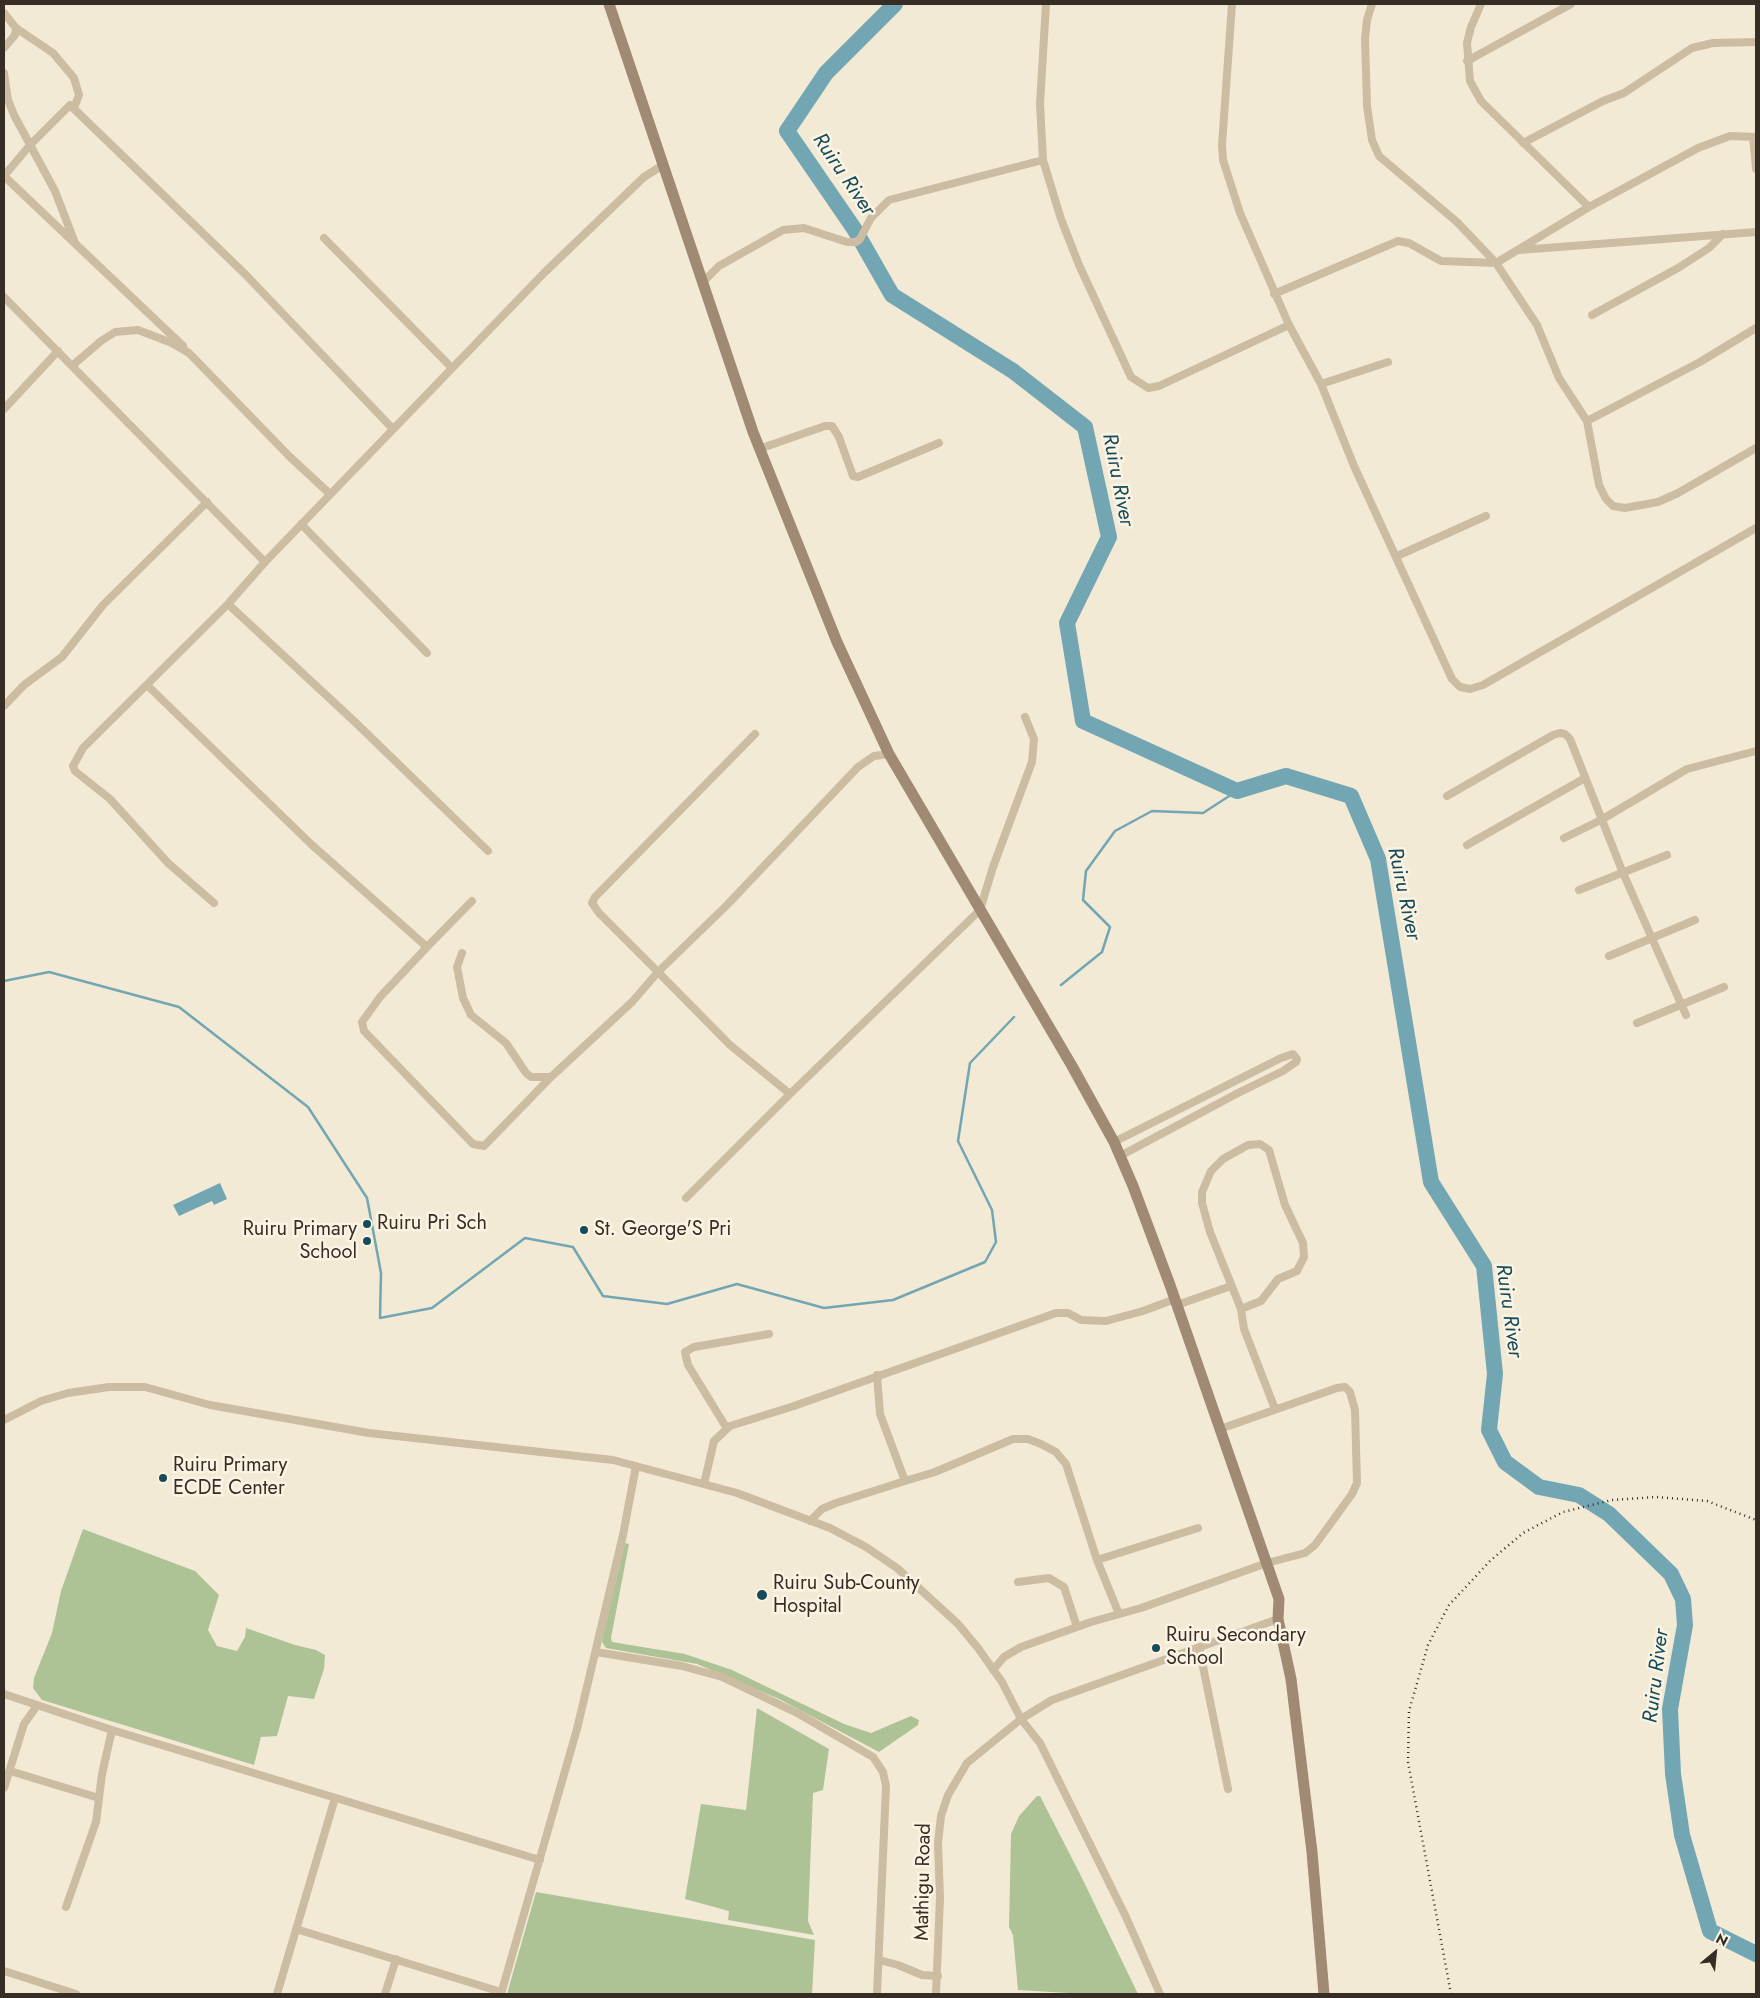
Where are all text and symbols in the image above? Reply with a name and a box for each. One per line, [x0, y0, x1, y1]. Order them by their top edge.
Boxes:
water label: Ruiru River [806, 129, 880, 221]
water label: Ruiru River [1096, 431, 1138, 529]
water label: Ruiru River [1381, 845, 1425, 943]
place label: Ruiru Pri Sch [377, 1212, 487, 1236]
place label: Ruiru Primary School [243, 1218, 357, 1265]
marker: Ruiru Pri Sch [361, 1218, 373, 1230]
place label: St. George'S Pri [594, 1218, 731, 1242]
marker: St. George'S Pri [578, 1224, 590, 1236]
marker: Ruiru Primary School [361, 1235, 373, 1247]
water label: Ruiru River [1489, 1263, 1527, 1359]
place label: Ruiru Primary ECDE Center [173, 1454, 287, 1501]
marker: Ruiru Primary ECDE Center [157, 1472, 169, 1484]
place label: Ruiru Sub-County Hospital [773, 1572, 920, 1619]
marker: Ruiru Sub-County Hospital [755, 1588, 769, 1602]
place label: Ruiru Secondary School [1166, 1624, 1306, 1671]
water label: Ruiru River [1639, 1628, 1675, 1724]
marker: Ruiru Secondary School [1150, 1642, 1162, 1654]
street label: Mathigu Road [911, 1823, 937, 1941]
north arrow [1690, 1928, 1740, 1978]
text: N [1712, 1928, 1732, 1951]

